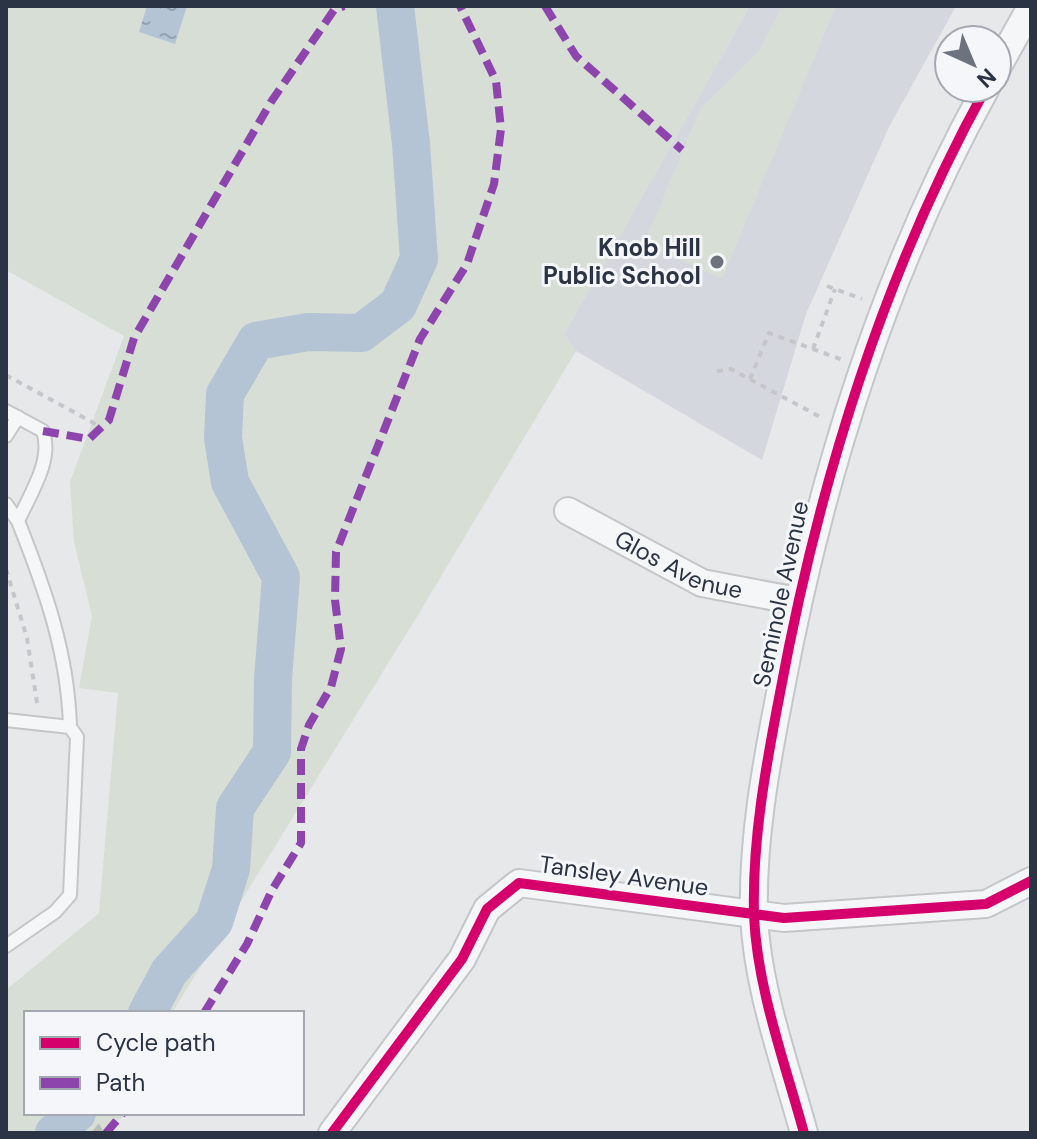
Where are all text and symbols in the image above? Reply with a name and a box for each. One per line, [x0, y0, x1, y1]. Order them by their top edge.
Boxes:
north arrow [933, 24, 1013, 104]
text: N [971, 62, 1002, 94]
place label: Knob Hill Public School [543, 232, 701, 291]
marker: Knob Hill Public School [708, 253, 726, 271]
street label: Seminole Avenue [746, 498, 815, 690]
street label: Glos Avenue [609, 523, 745, 605]
street label: Tansley Avenue [538, 848, 711, 903]
legend [24, 1011, 304, 1115]
text: Cycle path [96, 1027, 215, 1058]
text: Path [96, 1067, 145, 1098]

